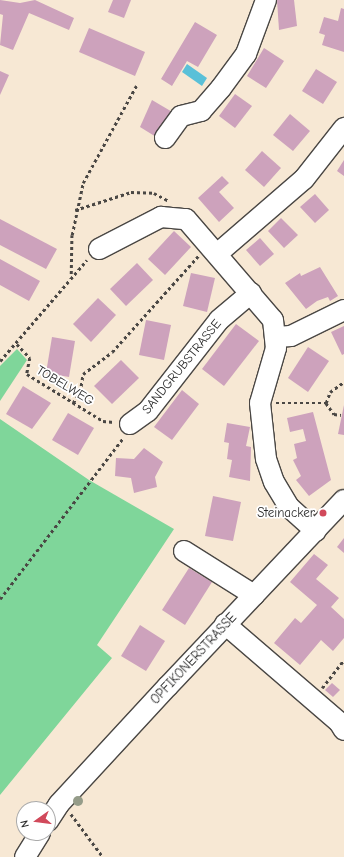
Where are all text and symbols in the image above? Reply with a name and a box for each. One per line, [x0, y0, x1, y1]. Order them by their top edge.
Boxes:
street label: SANDGRUBSTRASSE [139, 317, 225, 417]
street label: TOBELWEG [33, 363, 97, 409]
place label: Steinacker [257, 505, 315, 521]
marker: Steinacker [318, 508, 328, 518]
street label: OPFIKONERSTRASSE [148, 610, 240, 708]
north arrow [16, 801, 56, 841]
text: N [18, 819, 32, 829]

